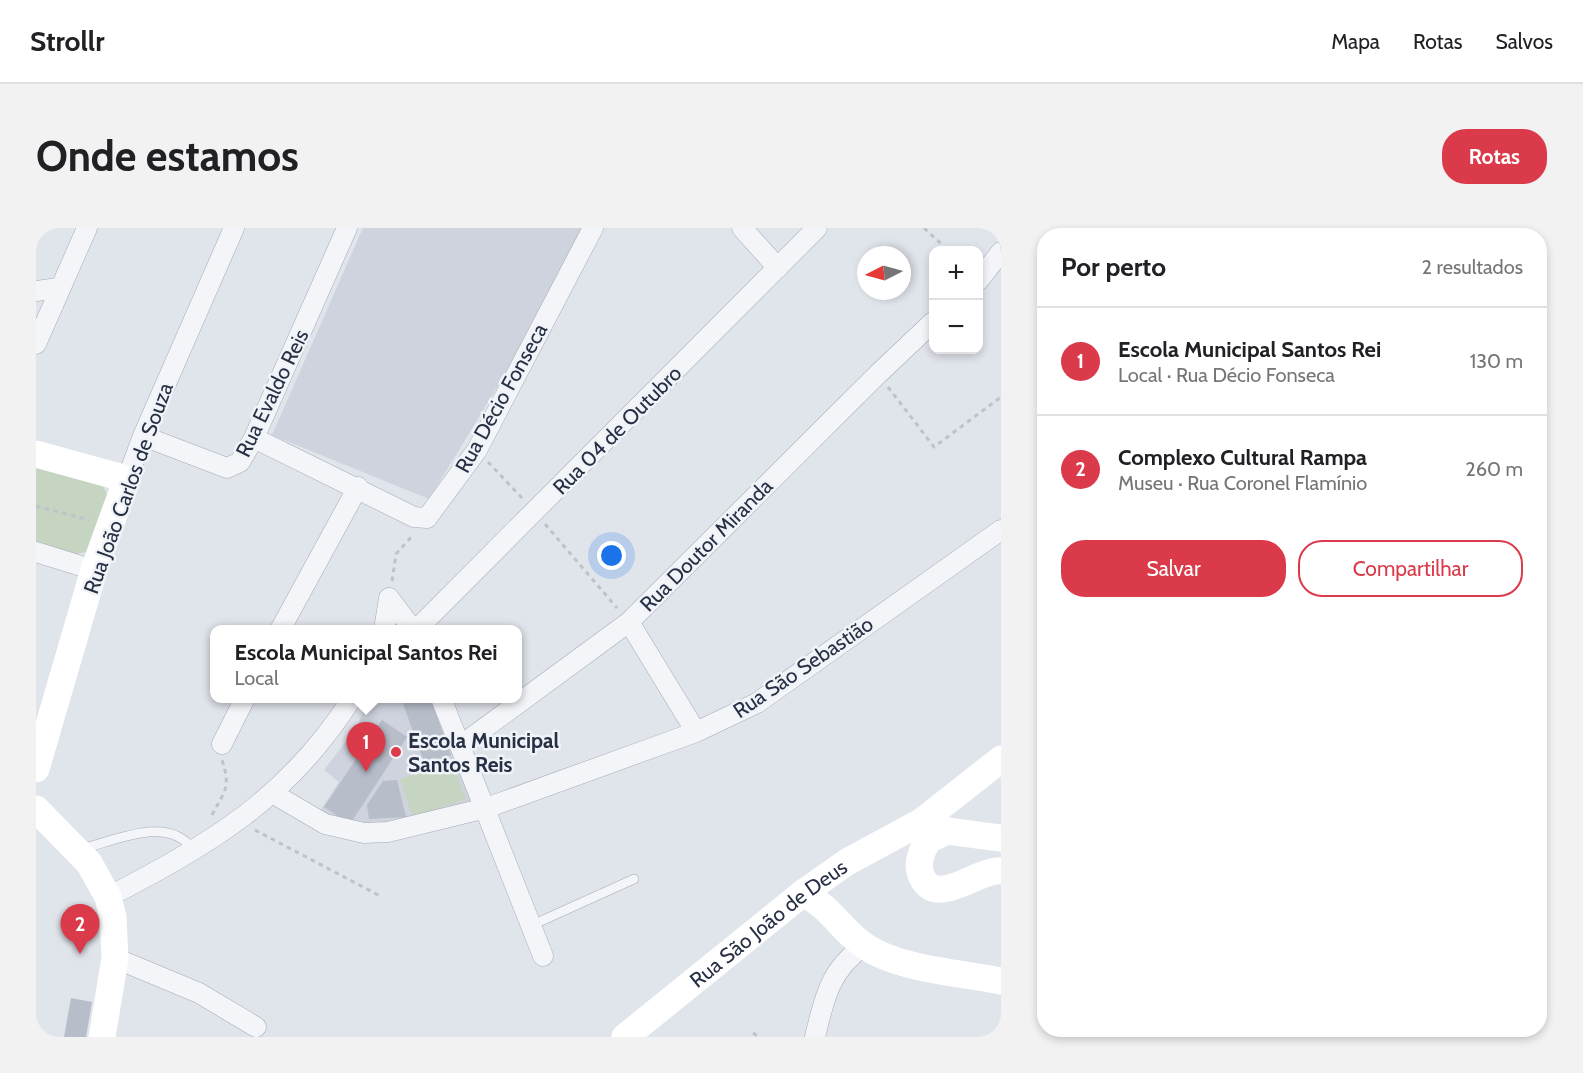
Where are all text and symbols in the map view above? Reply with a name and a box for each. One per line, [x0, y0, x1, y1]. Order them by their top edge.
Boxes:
text: Strollr [30, 24, 104, 58]
text: Mapa [1331, 29, 1380, 54]
text: Rotas [1413, 29, 1462, 54]
text: Salvos [1495, 29, 1553, 54]
button: Rotas [1442, 129, 1547, 184]
text: Onde estamos [36, 130, 299, 182]
north arrow [857, 246, 911, 300]
map controls [929, 246, 983, 354]
button: + [929, 246, 983, 300]
text: Por perto [1061, 251, 1166, 283]
text: 2 resultados [1422, 255, 1523, 279]
button: − [929, 300, 983, 354]
street label: Rua Décio Fonseca [450, 319, 552, 477]
street label: Rua Evaldo Reis [230, 325, 314, 461]
text: Escola Municipal Santos Rei [1118, 336, 1381, 363]
text: 1 [1077, 349, 1084, 373]
text: 130 m [1470, 349, 1523, 373]
street label: Rua 04 de Outubro [547, 360, 687, 500]
text: Local · Rua Décio Fonseca [1118, 363, 1335, 387]
street label: Rua João Carlos de Souza [78, 379, 178, 597]
text: Complexo Cultural Rampa [1118, 444, 1367, 471]
text: 2 [1075, 457, 1086, 481]
text: 260 m [1465, 457, 1523, 481]
text: Museu · Rua Coronel Flamínio [1118, 471, 1367, 495]
street label: Rua Doutor Miranda [635, 474, 777, 616]
button: Salvar [1061, 540, 1286, 597]
button: Compartilhar [1298, 540, 1523, 597]
your location [597, 541, 626, 570]
street label: Rua São Sebastião [728, 611, 878, 723]
popup [210, 625, 522, 703]
text: Escola Municipal Santos Rei [234, 639, 498, 666]
text: Local [234, 666, 279, 690]
pin: 1 [346, 722, 386, 772]
place label: Escola Municipal Santos Reis [408, 728, 559, 777]
marker: Escola Municipal Santos Reis [389, 745, 403, 759]
street label: Rua São João de Deus [684, 854, 852, 992]
pin: 2 [60, 904, 99, 954]

